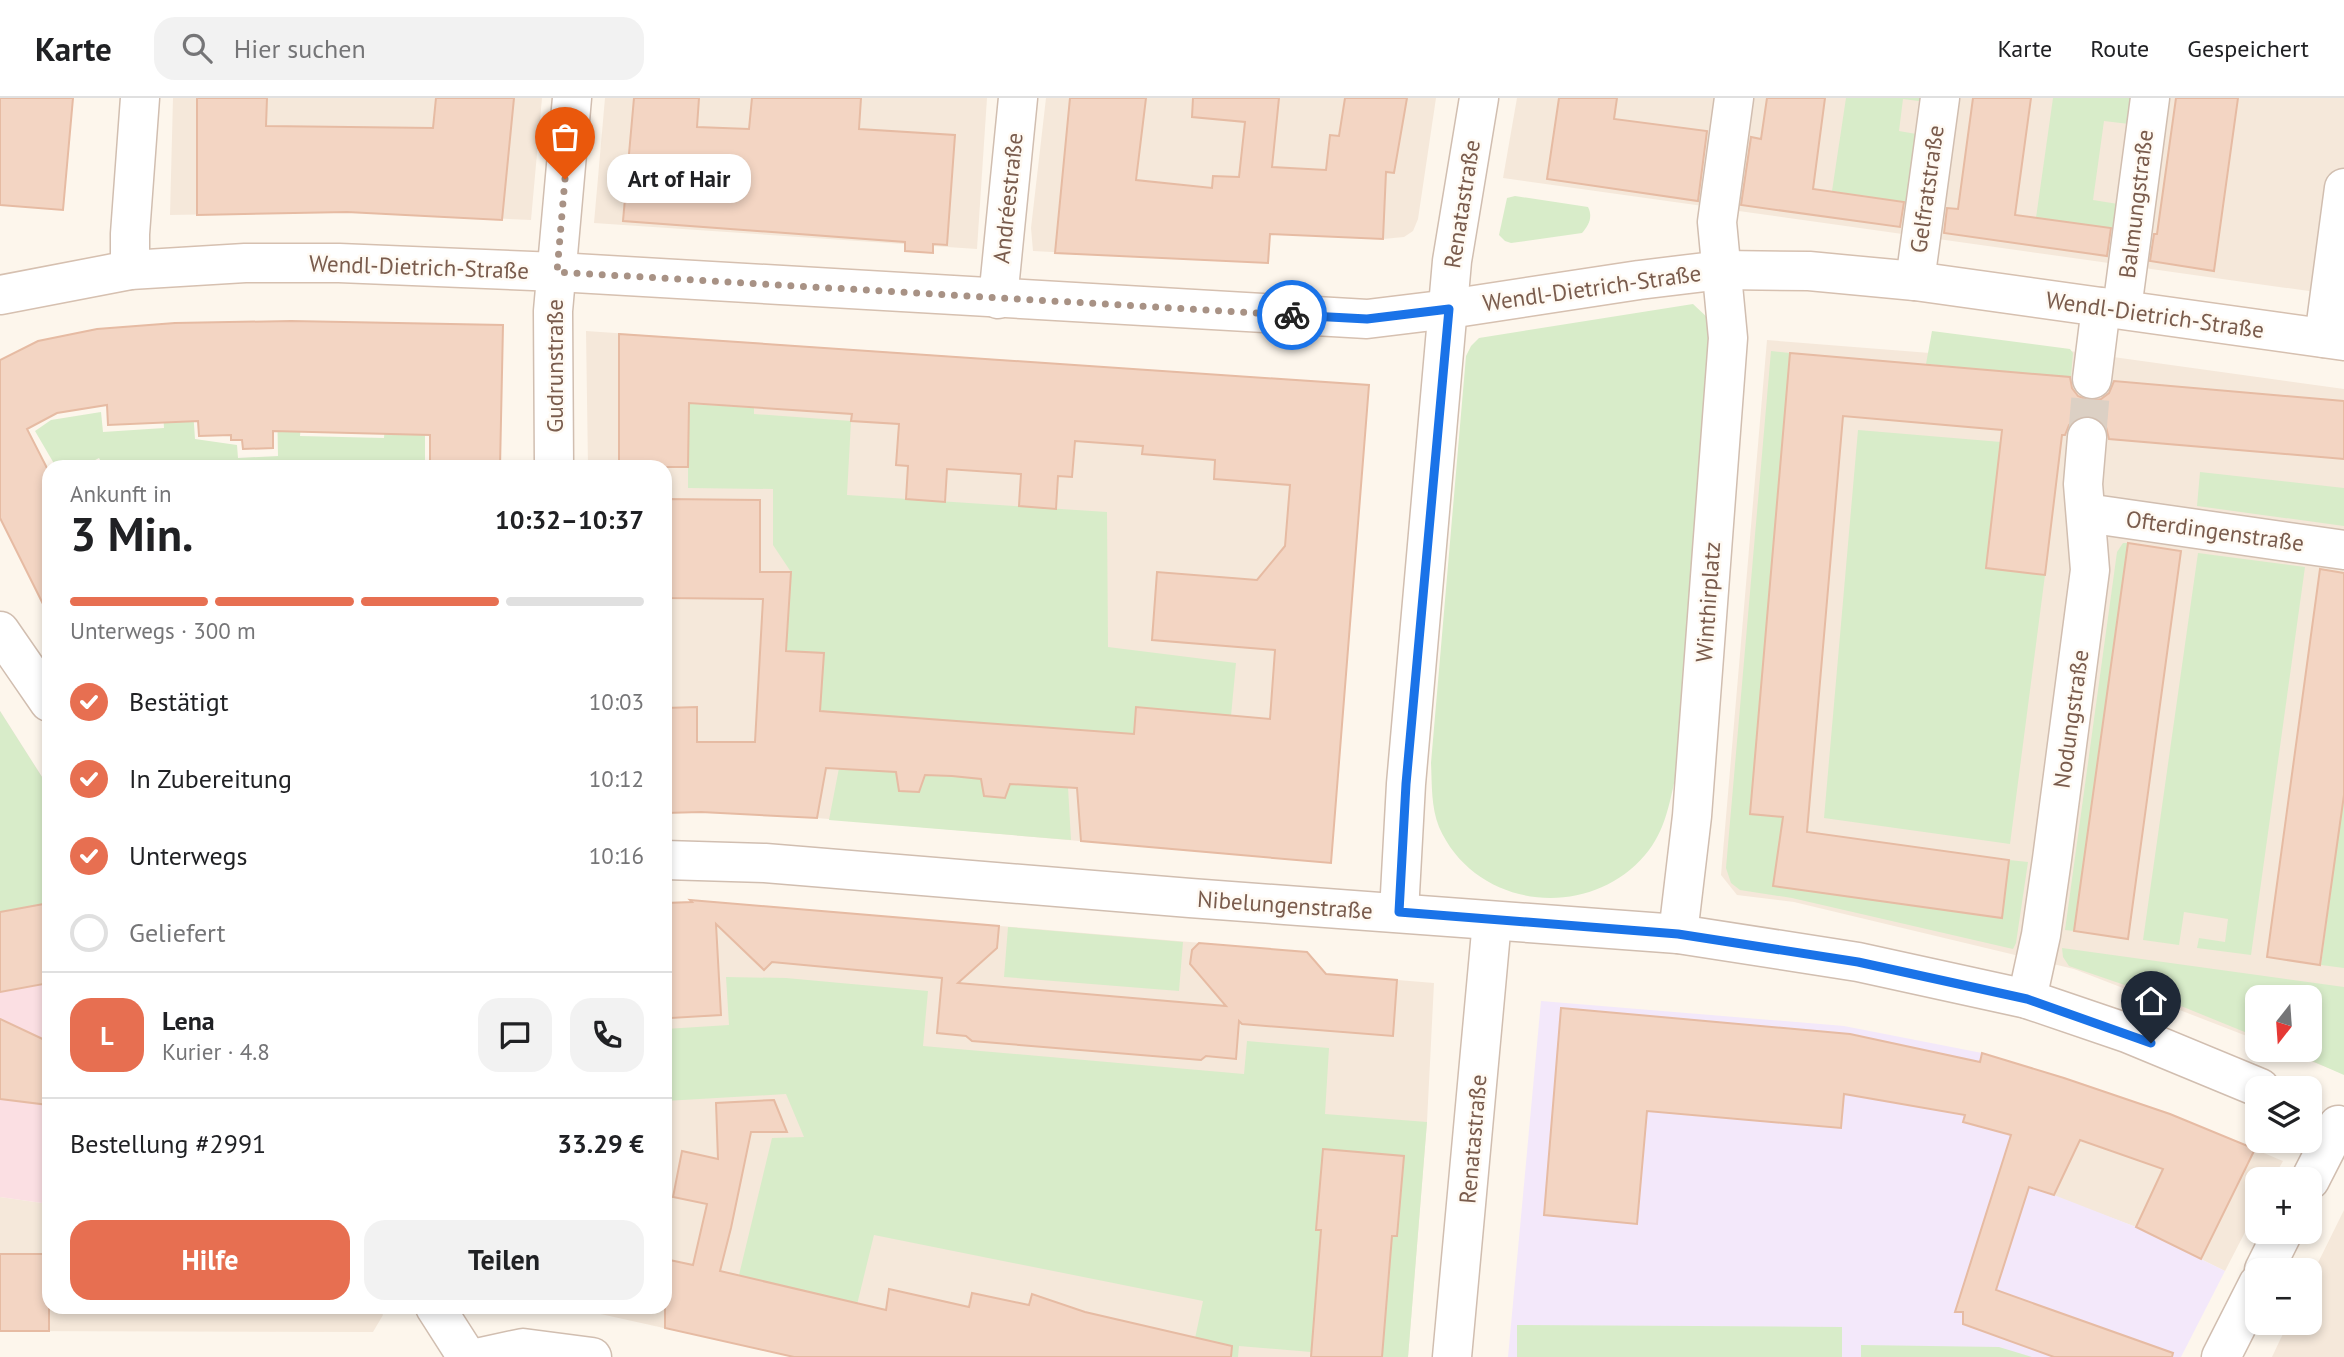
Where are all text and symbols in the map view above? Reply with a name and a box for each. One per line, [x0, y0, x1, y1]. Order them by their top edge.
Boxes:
search box [154, 17, 644, 80]
text: Karte [35, 27, 112, 70]
icon: search [178, 29, 216, 67]
text: Hier suchen [234, 32, 366, 65]
text: Karte [1997, 33, 2052, 64]
text: Route [2090, 33, 2149, 64]
text: Gespeichert [2187, 33, 2309, 64]
pin [535, 107, 595, 179]
icon: bag [546, 118, 584, 156]
street label: Gelfratstraße [1903, 123, 1950, 255]
street label: Balmungstraße [2112, 128, 2159, 280]
street label: Andréestraße [986, 131, 1029, 265]
street label: Renatastraße [1437, 138, 1486, 270]
callout: Art of Hair [607, 154, 750, 204]
text: Art of Hair [628, 164, 730, 193]
street label: Wendl-Dietrich-Straße [309, 248, 530, 285]
street label: Wendl-Dietrich-Straße [1481, 258, 1703, 317]
courier [1257, 280, 1327, 350]
street label: Wendl-Dietrich-Straße [2044, 285, 2266, 344]
icon: bike [1273, 296, 1311, 334]
street label: Gudrunstraße [540, 299, 569, 433]
text: Ankunft in [70, 479, 172, 508]
text: 10:32–10:37 [495, 503, 644, 536]
text: 3 Min. [70, 504, 193, 564]
street label: Ofterdingenstraße [2124, 504, 2306, 557]
street label: Winthirplatz [1689, 541, 1726, 663]
text: Unterwegs · 300 m [70, 616, 256, 645]
street label: Nodungstraße [2046, 648, 2095, 790]
icon: check [70, 683, 108, 721]
text: Bestätigt [129, 685, 229, 718]
text: 10:03 [589, 687, 644, 716]
icon: check [70, 760, 108, 798]
text: In Zubereitung [129, 762, 292, 795]
text: 10:12 [589, 764, 644, 793]
icon: check [70, 837, 108, 875]
text: Unterwegs [129, 839, 247, 872]
text: 10:16 [589, 841, 644, 870]
street label: Nibelungenstraße [1196, 884, 1374, 925]
text: Geliefert [129, 916, 226, 949]
pin [2121, 971, 2181, 1043]
icon: home [2132, 982, 2170, 1020]
north arrow [2245, 985, 2322, 1062]
map controls [2245, 985, 2322, 1335]
button: chat [478, 998, 552, 1072]
button: phone [570, 998, 644, 1072]
text: Lena [162, 1004, 215, 1037]
text: L [100, 1019, 114, 1052]
text: Kurier · 4.8 [162, 1037, 270, 1066]
street label: Renatastraße [1452, 1073, 1493, 1205]
button: layers [2245, 1076, 2322, 1153]
text: Bestellung #2991 [70, 1127, 266, 1160]
text: 33.29 € [557, 1127, 644, 1160]
button: + [2245, 1167, 2322, 1244]
button: Hilfe [70, 1220, 350, 1300]
button: Teilen [364, 1220, 644, 1300]
button: − [2245, 1258, 2322, 1335]

